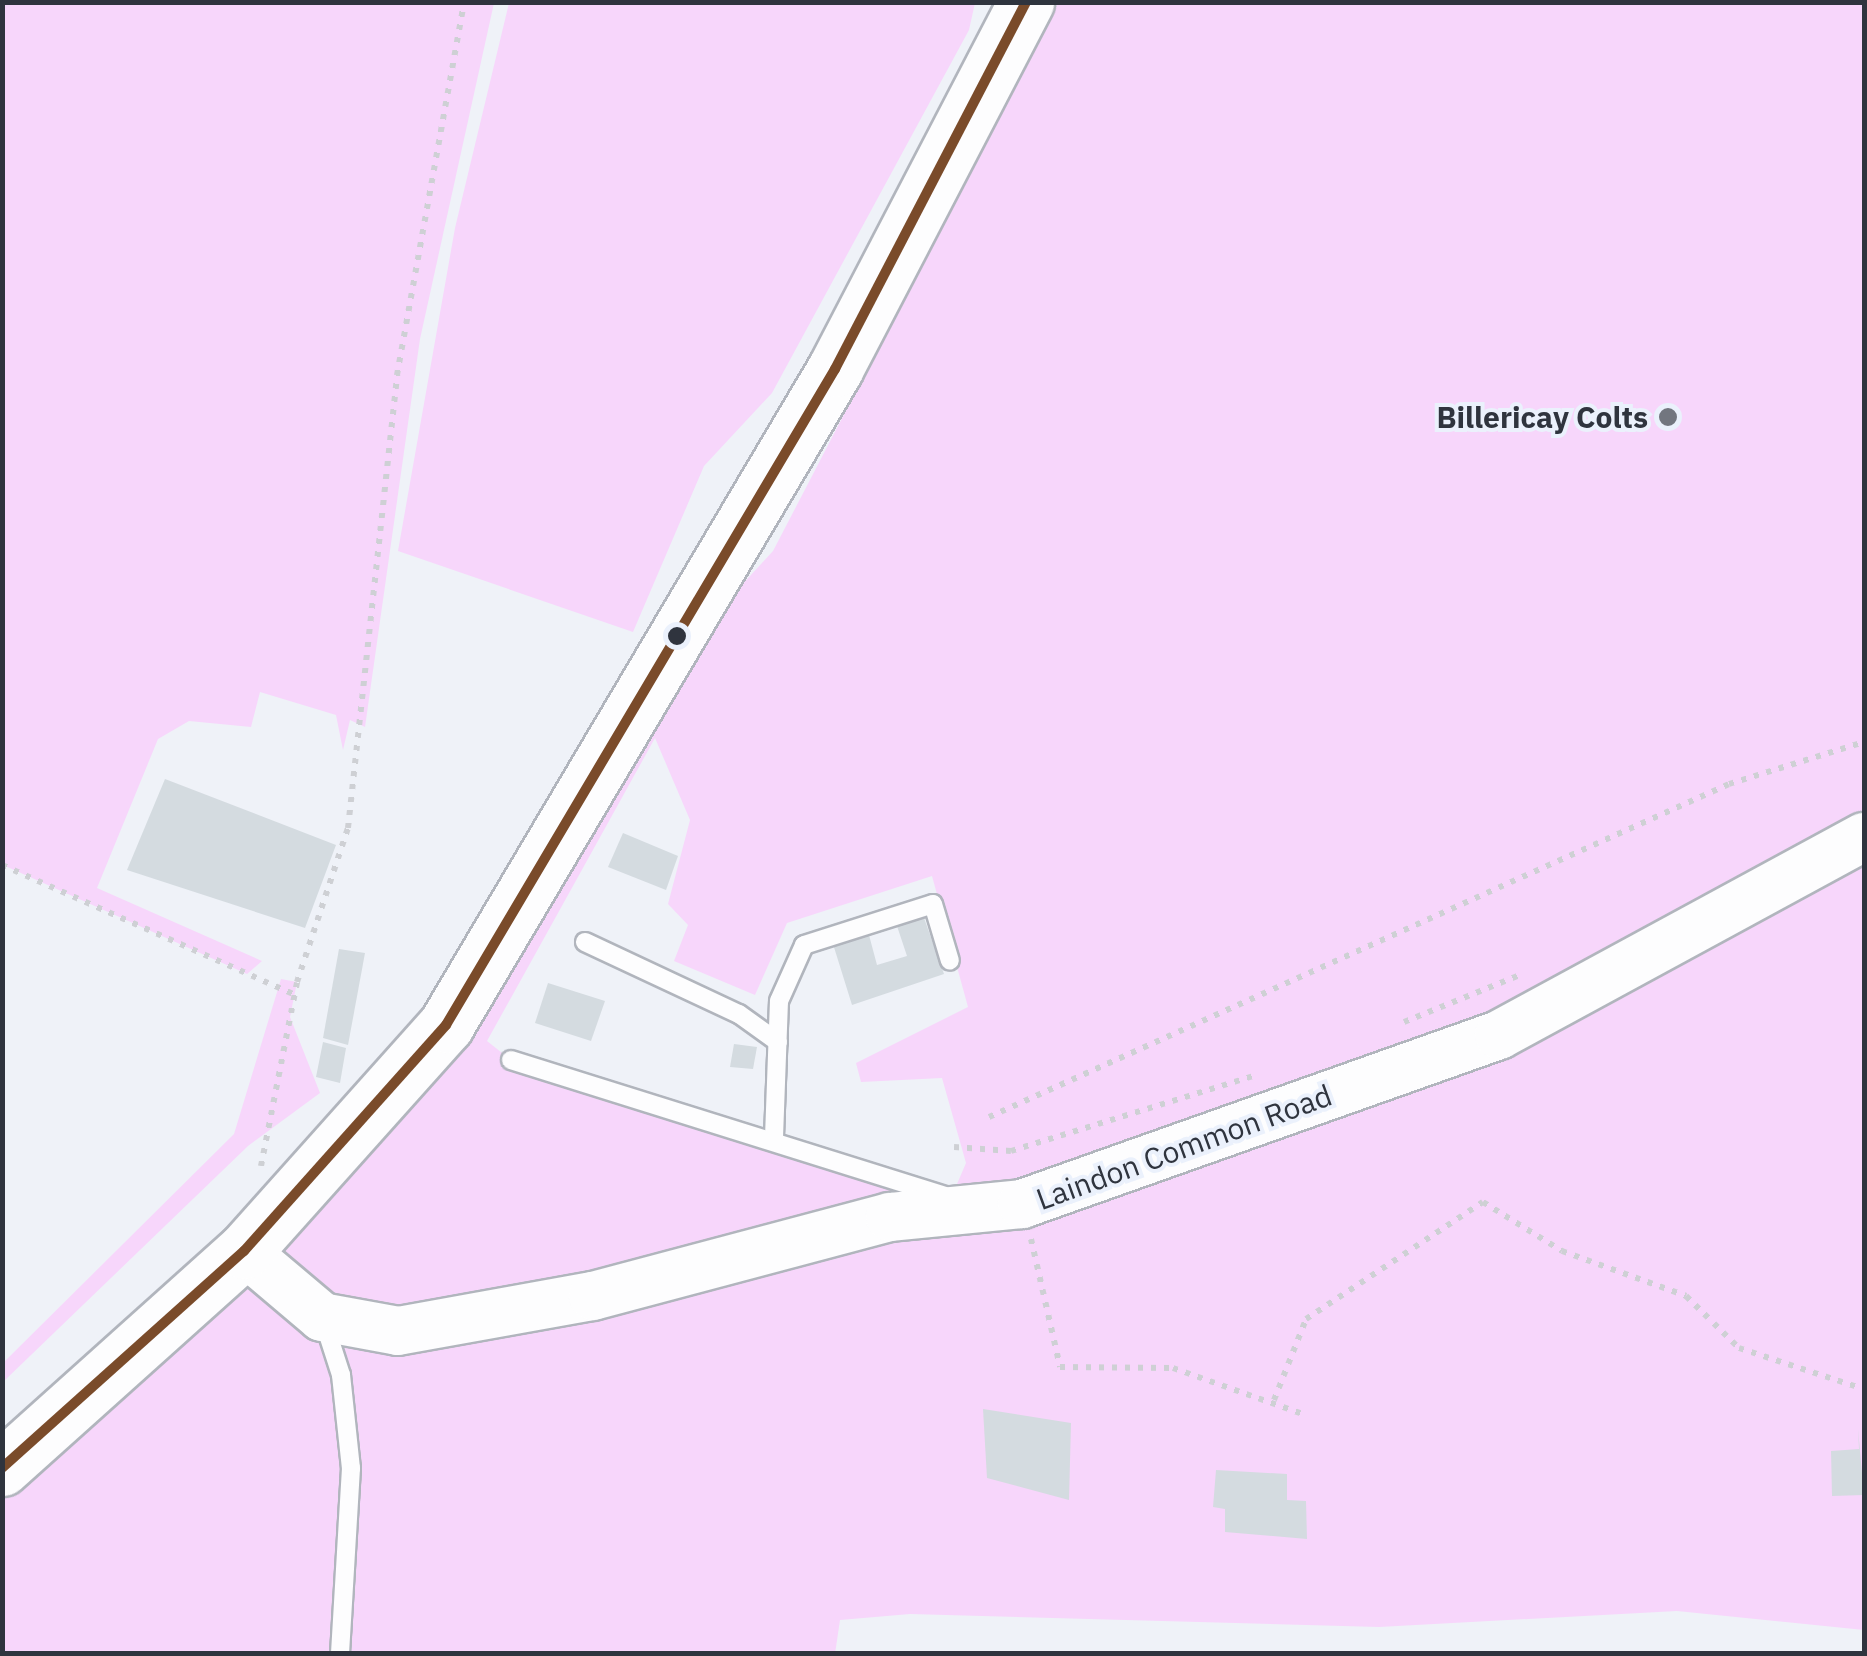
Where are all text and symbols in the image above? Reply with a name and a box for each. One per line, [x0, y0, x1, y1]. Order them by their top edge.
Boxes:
place label: Billericay Colts [1437, 399, 1648, 435]
marker: Billericay Colts [1657, 406, 1679, 428]
unlabelled marker [667, 626, 687, 646]
street label: Laindon Common Road [1031, 1077, 1337, 1217]

